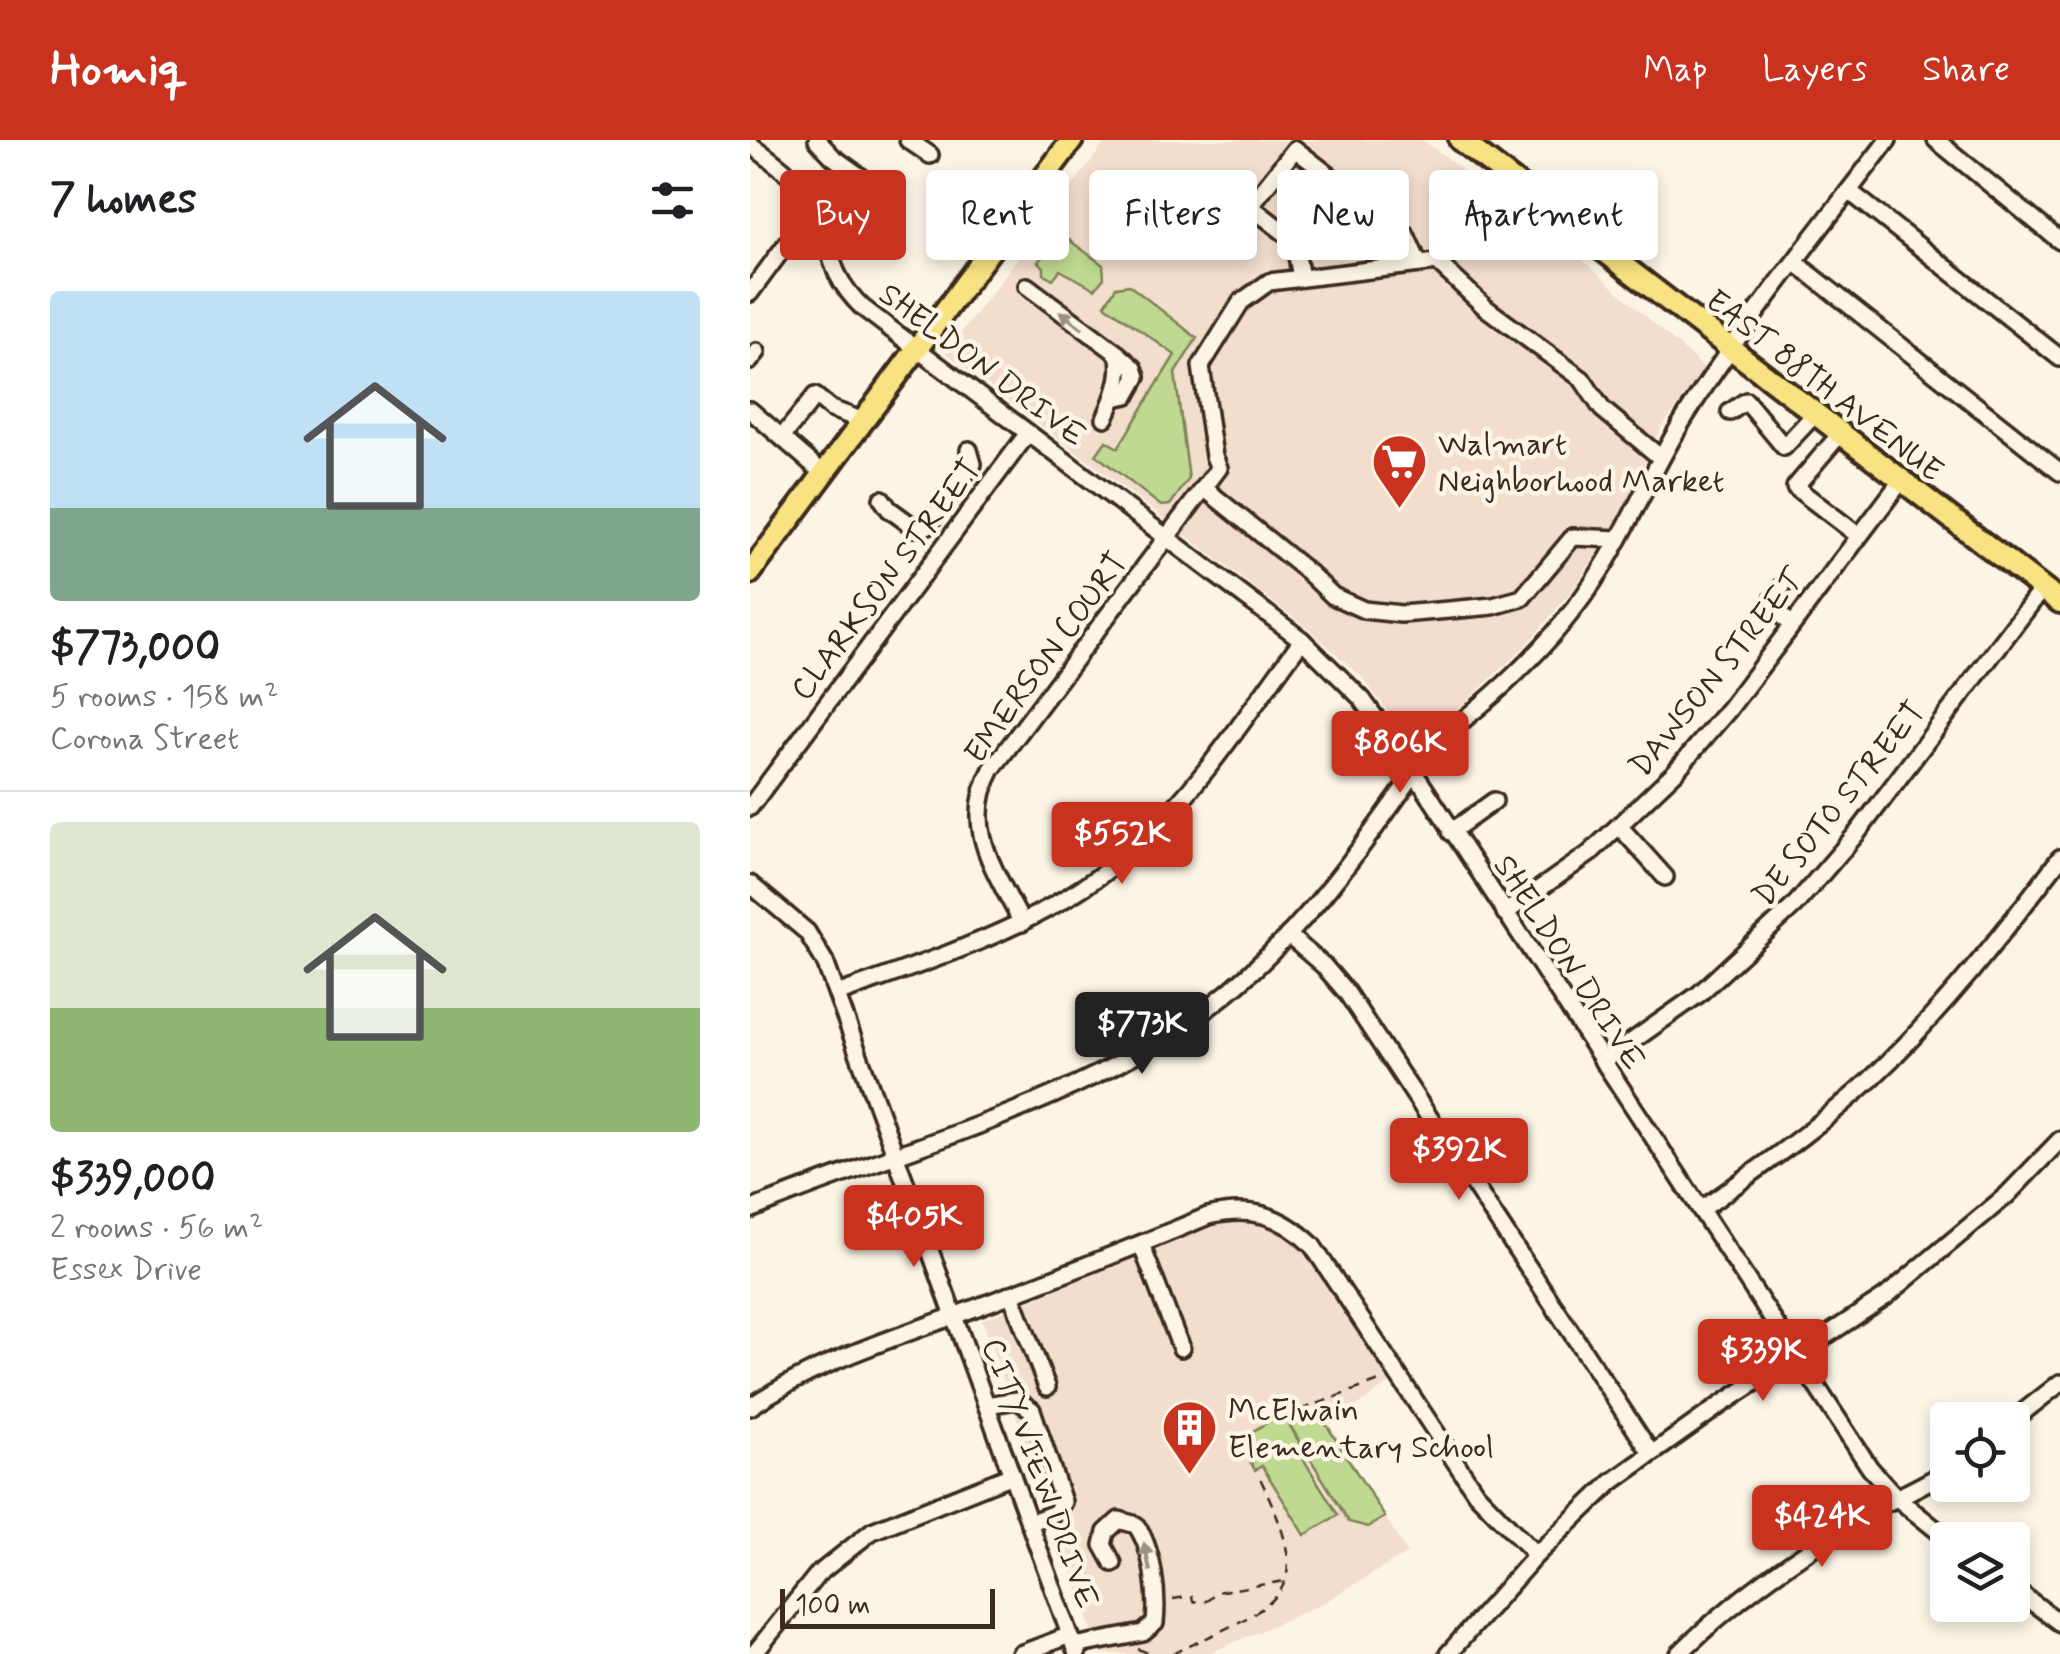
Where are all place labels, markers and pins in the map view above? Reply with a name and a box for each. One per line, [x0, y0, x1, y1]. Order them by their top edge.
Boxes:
place label: Walmart Neighborhood Market [1438, 424, 1724, 503]
supermarket icon: Walmart Neighborhood Market [1369, 431, 1429, 510]
pin: $806K [1330, 711, 1470, 796]
pin: $552K [1052, 802, 1192, 887]
pin: $773K [1072, 992, 1212, 1077]
pin: $392K [1389, 1118, 1529, 1203]
pin: $405K [844, 1185, 984, 1270]
pin: $339K [1693, 1319, 1833, 1404]
place label: McElwain Elementary School [1228, 1390, 1494, 1469]
building icon: McElwain Elementary School [1159, 1397, 1219, 1476]
pin: $424K [1752, 1485, 1892, 1570]

